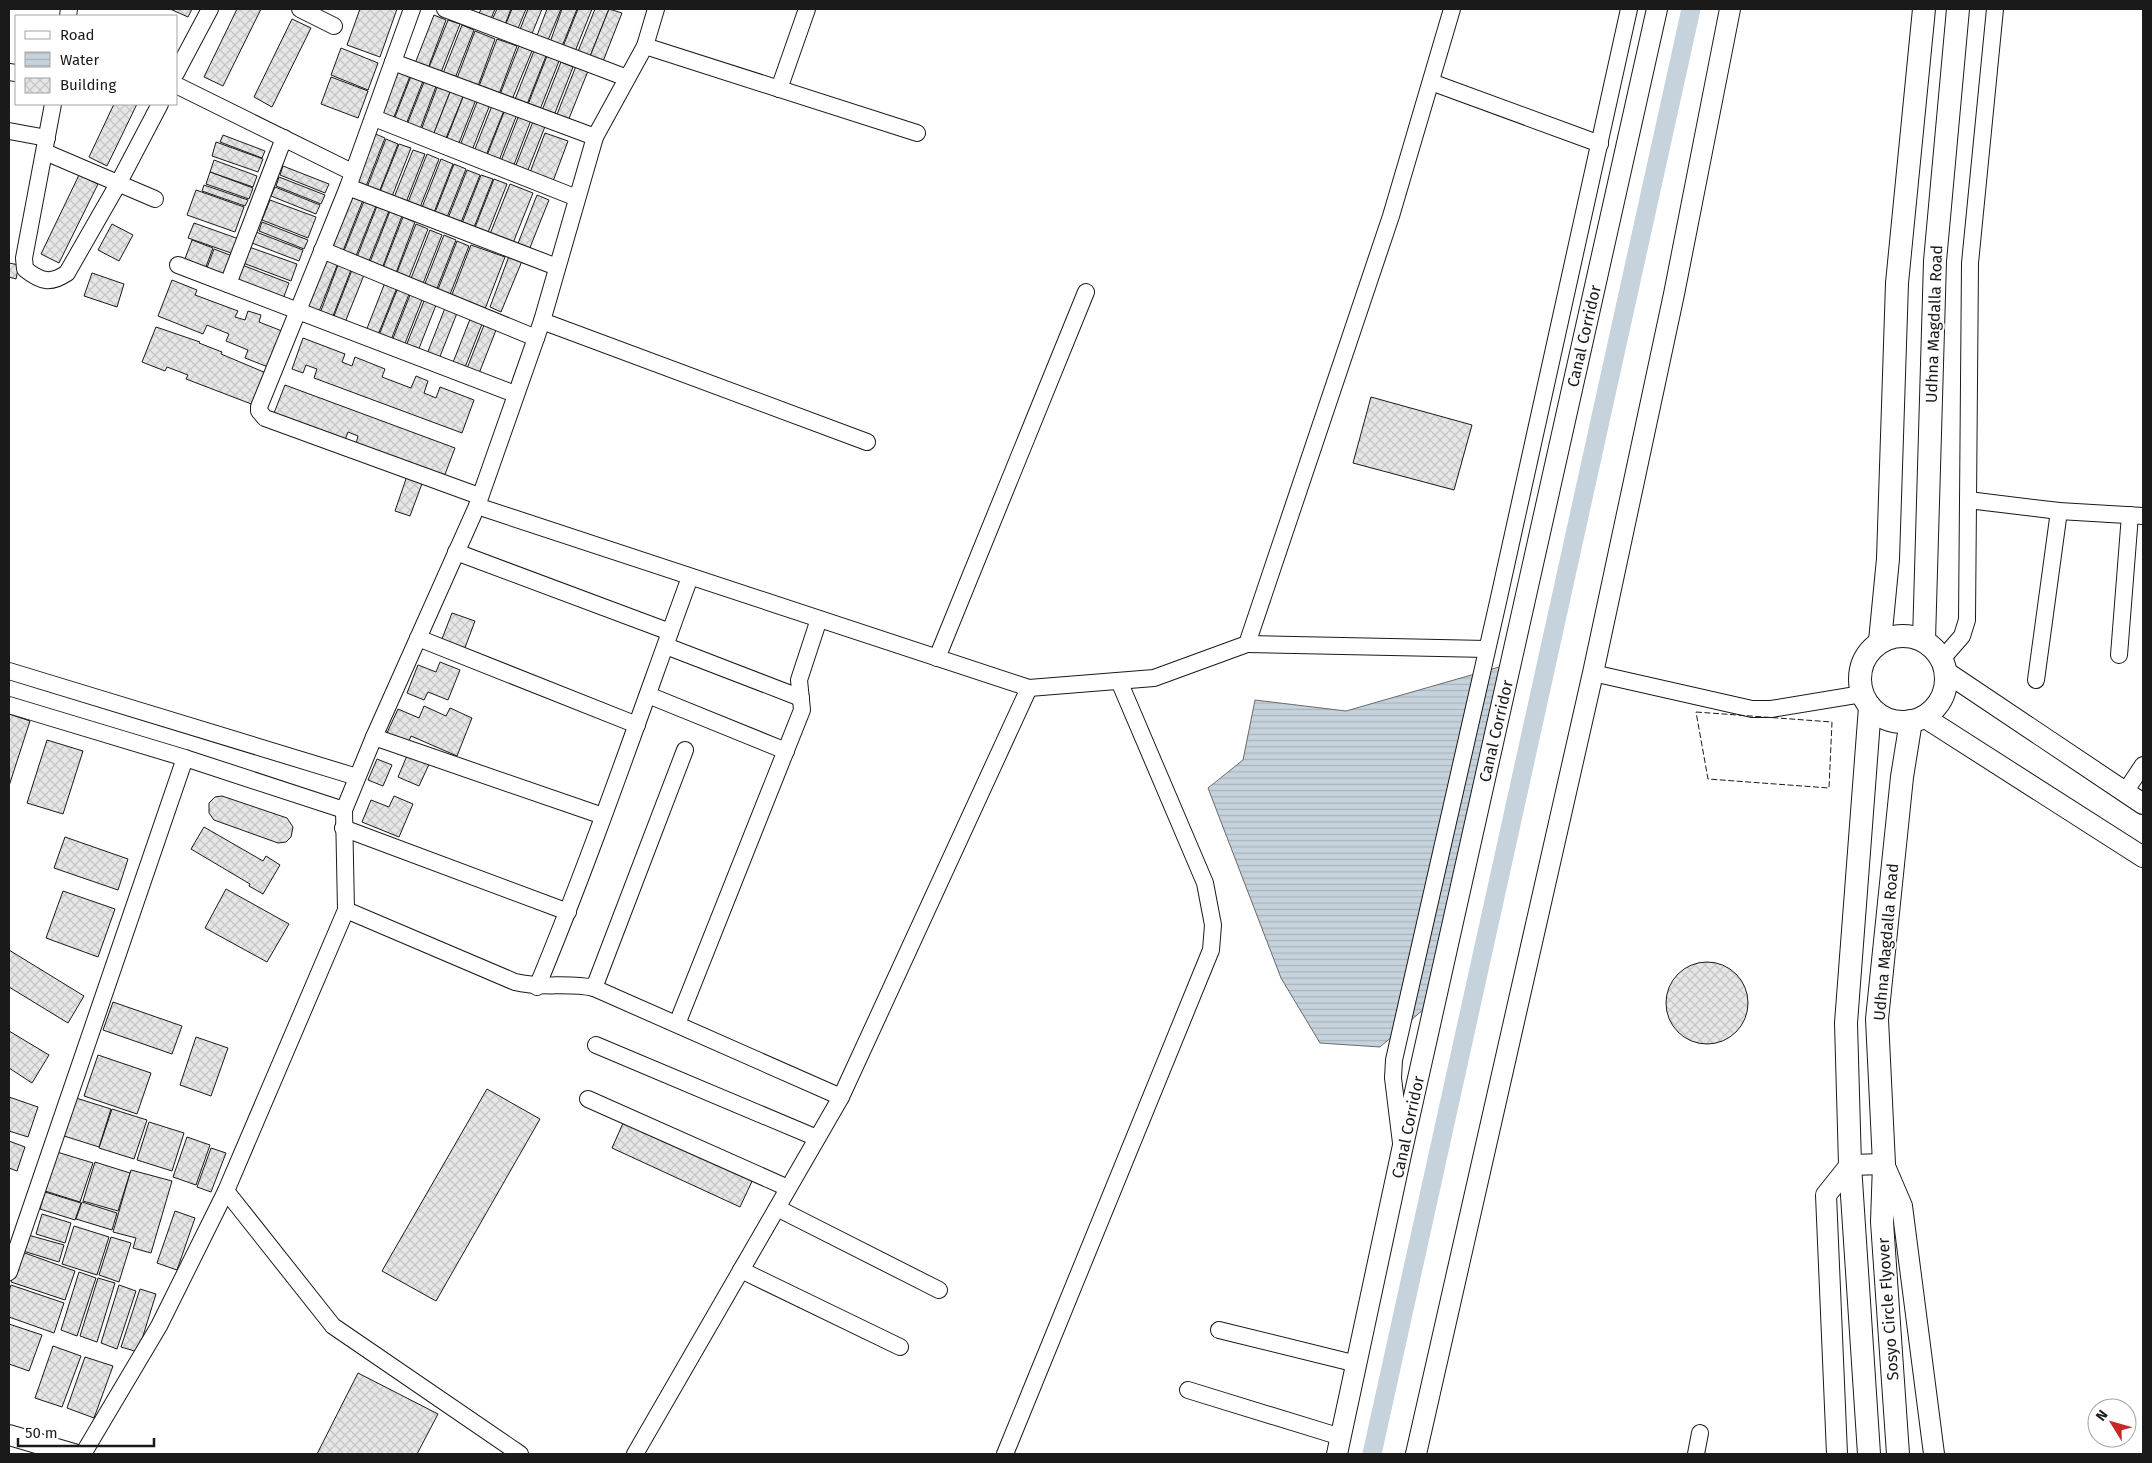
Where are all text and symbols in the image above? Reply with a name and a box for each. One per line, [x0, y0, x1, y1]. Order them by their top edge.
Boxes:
legend [15, 15, 178, 105]
text: Road [60, 26, 95, 44]
text: Water [60, 51, 99, 69]
text: Building [60, 76, 116, 94]
street label: Udhna Magdalla Road [1922, 245, 1946, 403]
street label: Canal Corridor [1563, 282, 1605, 389]
street label: Canal Corridor [1475, 677, 1517, 784]
street label: Udhna Magdalla Road [1870, 862, 1902, 1022]
street label: Canal Corridor [1388, 1073, 1428, 1180]
street label: Sosyo Circle Flyover [1873, 1236, 1902, 1381]
north arrow [2087, 1398, 2137, 1448]
text: N [2092, 1407, 2112, 1424]
scale bar [18, 1416, 154, 1448]
text: 50 m [25, 1424, 58, 1442]

